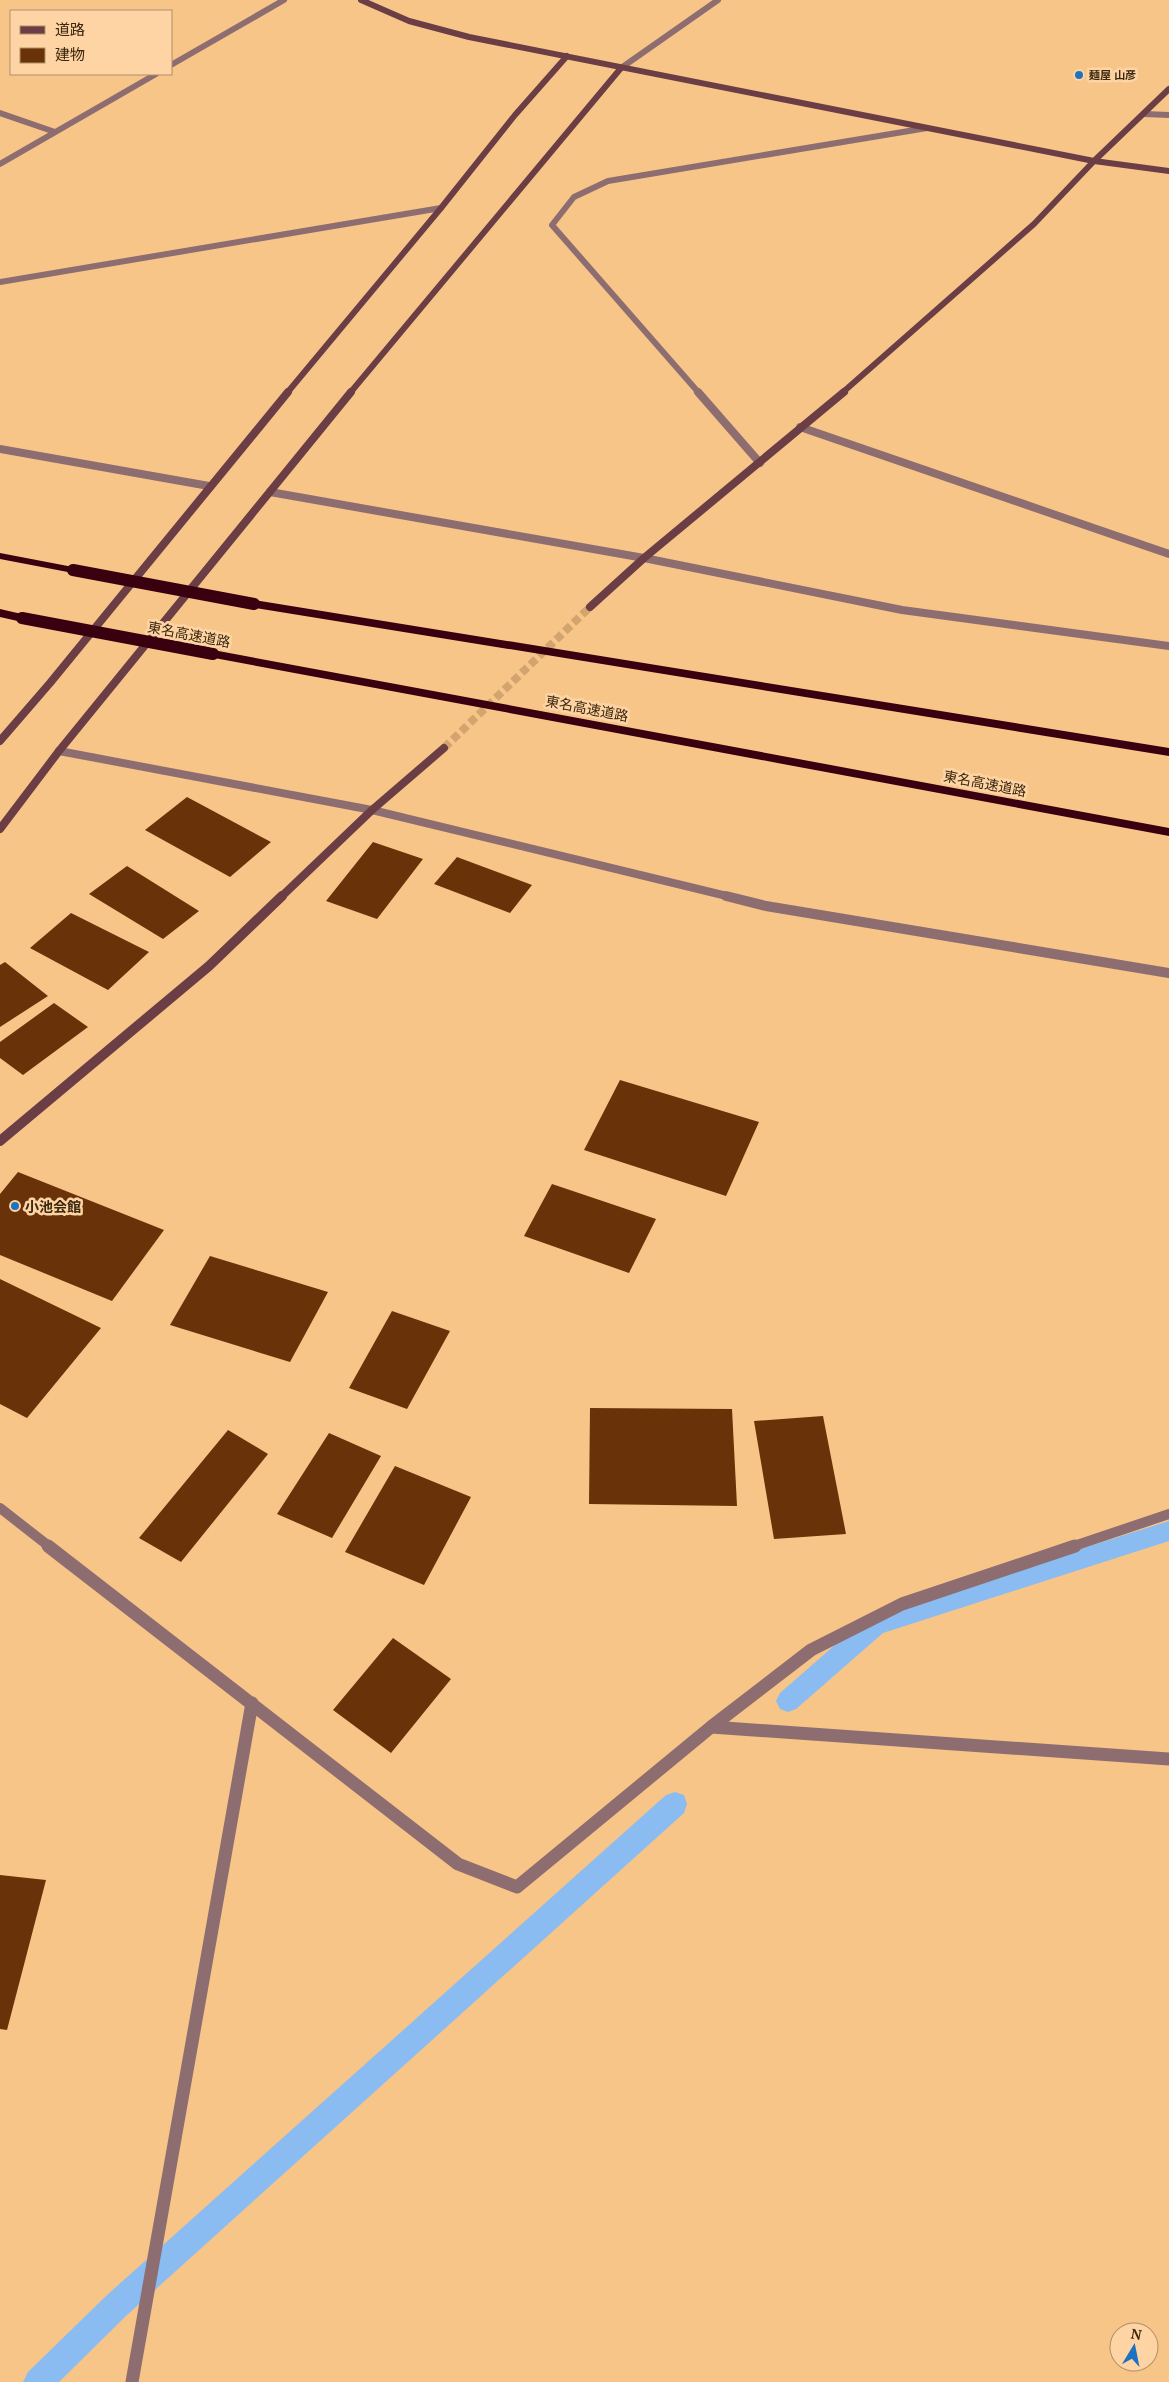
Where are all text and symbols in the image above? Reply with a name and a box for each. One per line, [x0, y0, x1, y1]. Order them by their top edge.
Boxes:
legend [10, 10, 172, 75]
text: 道路 [55, 19, 85, 39]
text: 建物 [55, 44, 85, 64]
place label: 麺屋 山彦 [1088, 68, 1136, 82]
marker: 麺屋 山彦 [1073, 69, 1085, 81]
street label: 東名高速道路 [146, 617, 232, 651]
street label: 東名高速道路 [544, 691, 630, 725]
street label: 東名高速道路 [942, 766, 1028, 800]
place label: 小池会館 [25, 1197, 81, 1216]
marker: 小池会館 [9, 1200, 21, 1212]
north arrow [1109, 2322, 1159, 2372]
text: N [1129, 2323, 1144, 2344]

